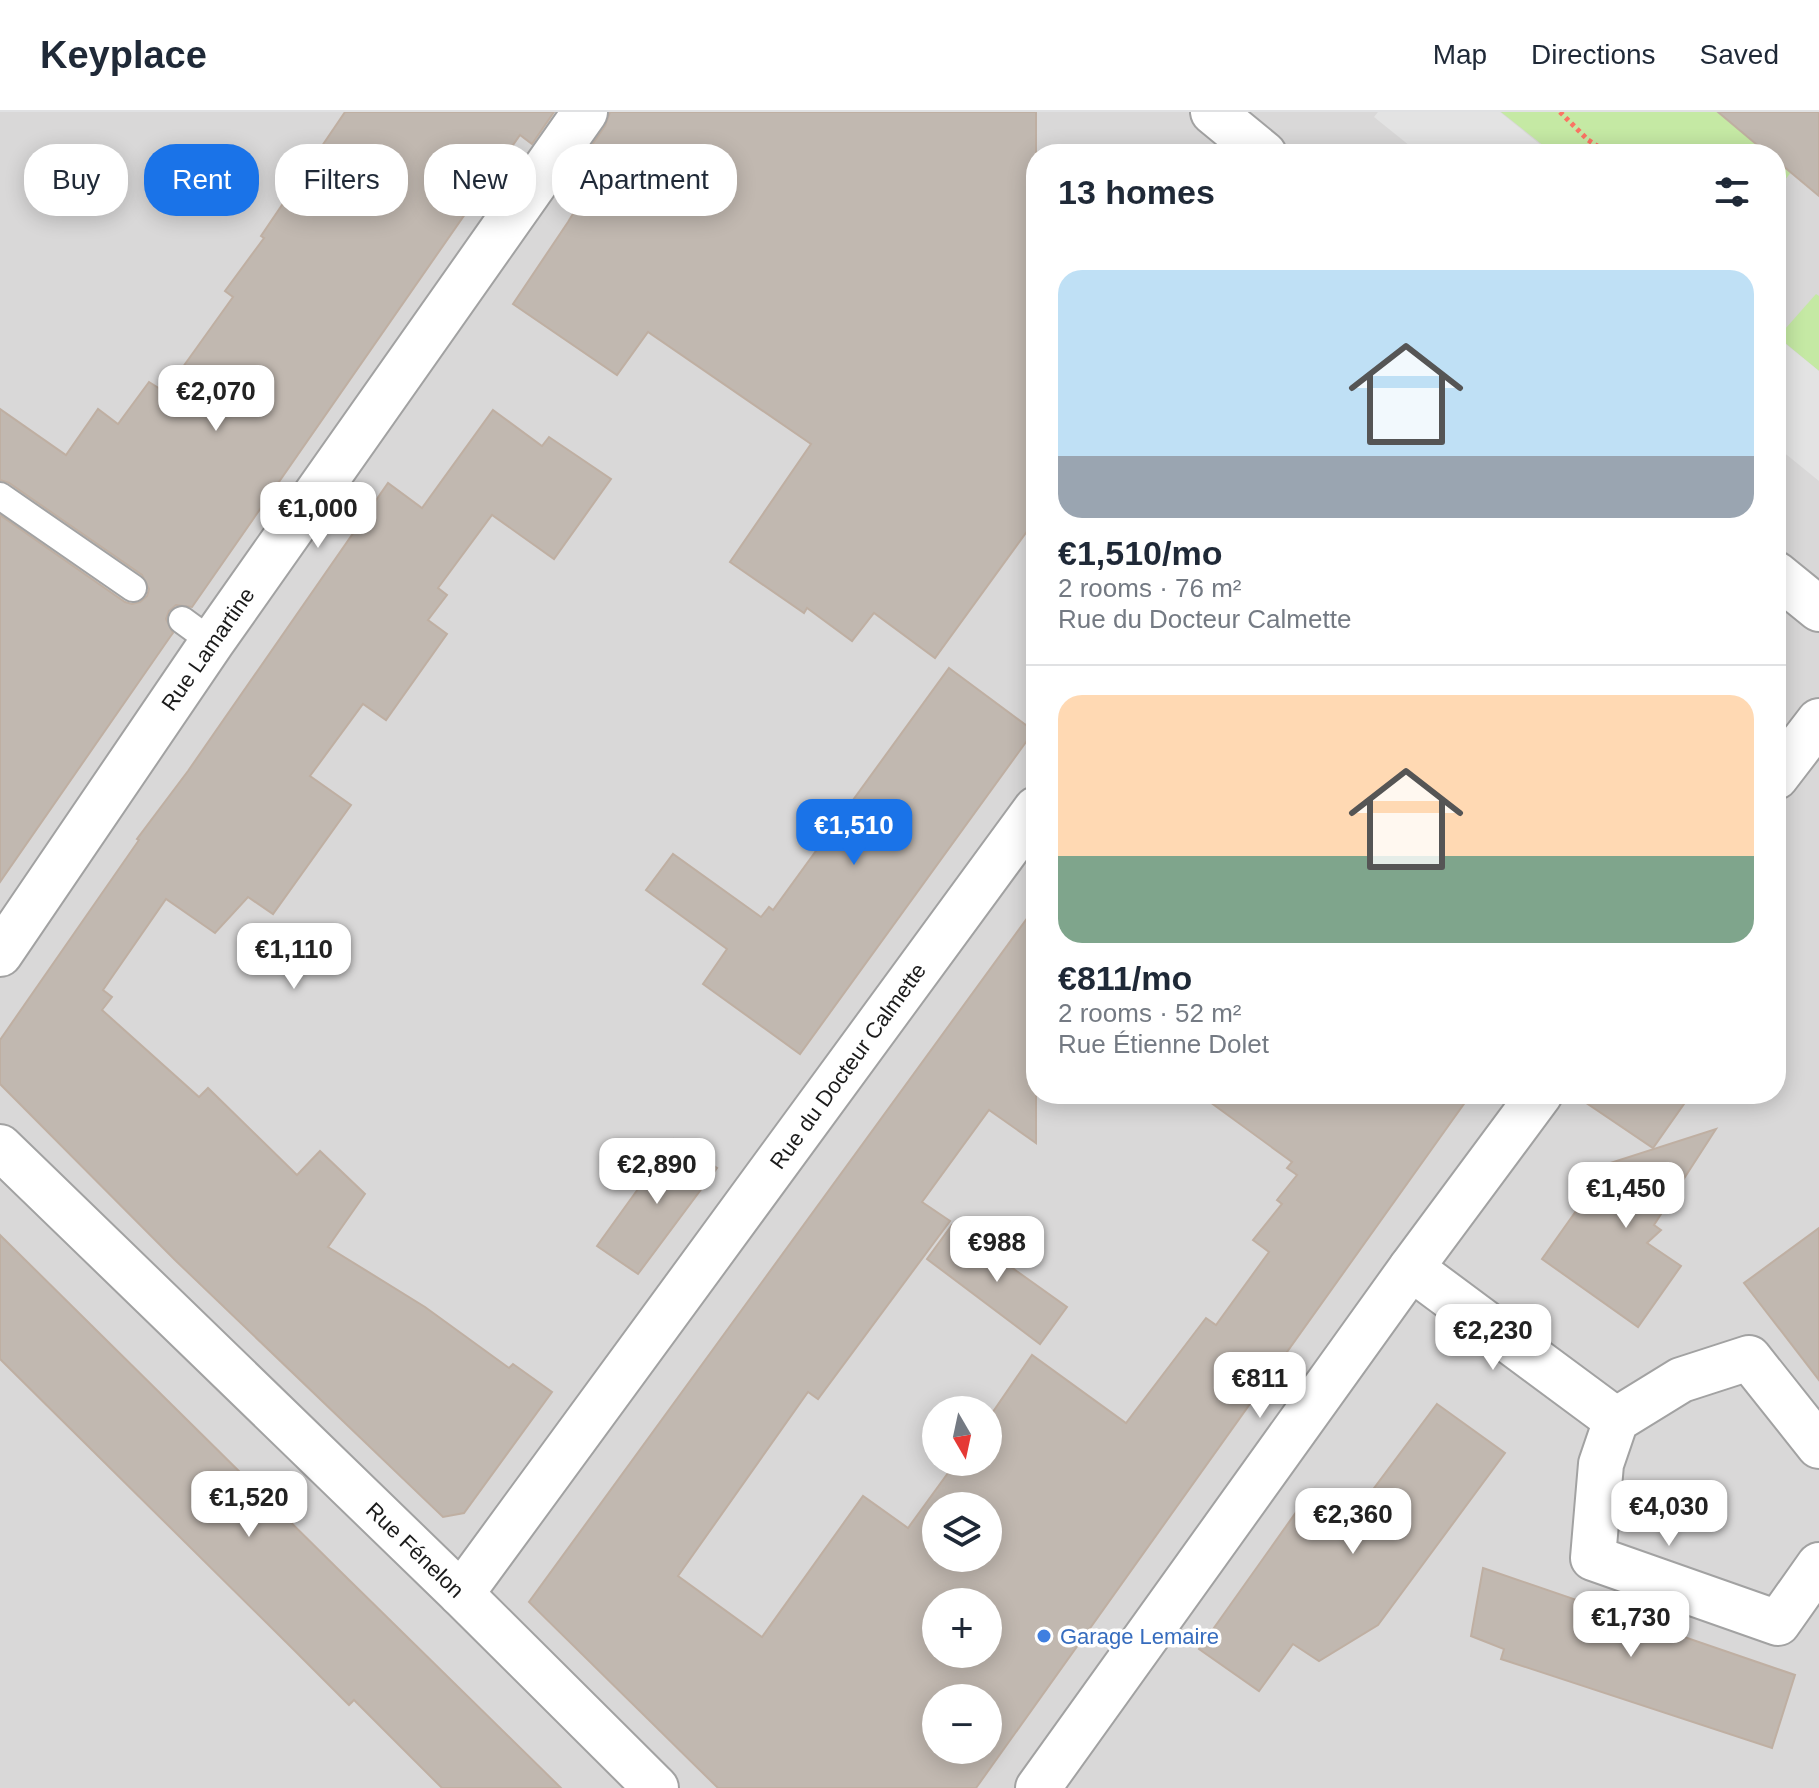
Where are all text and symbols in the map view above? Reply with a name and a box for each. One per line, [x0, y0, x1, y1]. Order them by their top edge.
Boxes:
text: Keyplace [40, 34, 207, 76]
text: Map [1433, 39, 1487, 70]
text: Directions [1531, 39, 1656, 70]
text: Saved [1700, 39, 1779, 70]
chip: Buy [24, 144, 128, 216]
chip: Rent [144, 144, 259, 216]
chip: Filters [275, 144, 408, 216]
chip: New [424, 144, 536, 216]
chip: Apartment [552, 144, 737, 216]
icon: filters [1710, 170, 1754, 214]
text: 13 homes [1058, 173, 1215, 211]
icon: home [1334, 322, 1478, 466]
pin: €2,070 [151, 365, 281, 433]
text: €2,070 [176, 376, 256, 406]
pin: €1,000 [253, 482, 383, 550]
text: €1,000 [278, 493, 358, 523]
text: €1,510/mo [1058, 534, 1222, 572]
text: 2 rooms · 76 m² [1058, 573, 1242, 603]
street label: Rue Lamartine [156, 583, 260, 715]
text: Rue du Docteur Calmette [1058, 604, 1351, 634]
icon: home [1334, 747, 1478, 891]
pin: €1,510 [789, 799, 919, 867]
text: €1,510 [814, 810, 894, 840]
pin: €1,110 [229, 923, 359, 991]
text: €1,110 [255, 934, 333, 964]
street label: Rue du Docteur Calmette [765, 958, 931, 1174]
text: €811/mo [1058, 959, 1192, 997]
text: 2 rooms · 52 m² [1058, 998, 1242, 1028]
text: Rue Étienne Dolet [1058, 1029, 1269, 1059]
pin: €2,890 [592, 1138, 722, 1206]
text: €2,890 [617, 1149, 697, 1179]
pin: €1,450 [1561, 1162, 1691, 1230]
text: €1,450 [1586, 1173, 1666, 1203]
pin: €988 [950, 1216, 1044, 1284]
text: €988 [968, 1227, 1026, 1257]
pin: €2,230 [1428, 1304, 1558, 1372]
text: €2,230 [1453, 1315, 1533, 1345]
pin: €811 [1213, 1352, 1307, 1420]
text: €811 [1232, 1363, 1288, 1393]
north arrow [922, 1396, 1002, 1476]
map controls [922, 1396, 1002, 1764]
pin: €1,520 [184, 1471, 314, 1539]
pin: €4,030 [1604, 1480, 1734, 1548]
text: €1,520 [209, 1482, 289, 1512]
pin: €2,360 [1288, 1488, 1418, 1556]
text: €4,030 [1629, 1491, 1709, 1521]
button: layers [922, 1492, 1002, 1572]
street label: Rue Fénelon [361, 1497, 469, 1603]
text: €2,360 [1313, 1499, 1393, 1529]
button: + [922, 1588, 1002, 1668]
pin: €1,730 [1566, 1591, 1696, 1659]
text: €1,730 [1591, 1602, 1671, 1632]
place label: Garage Lemaire [1060, 1624, 1219, 1649]
marker: Garage Lemaire [1035, 1627, 1053, 1645]
button: − [922, 1684, 1002, 1764]

